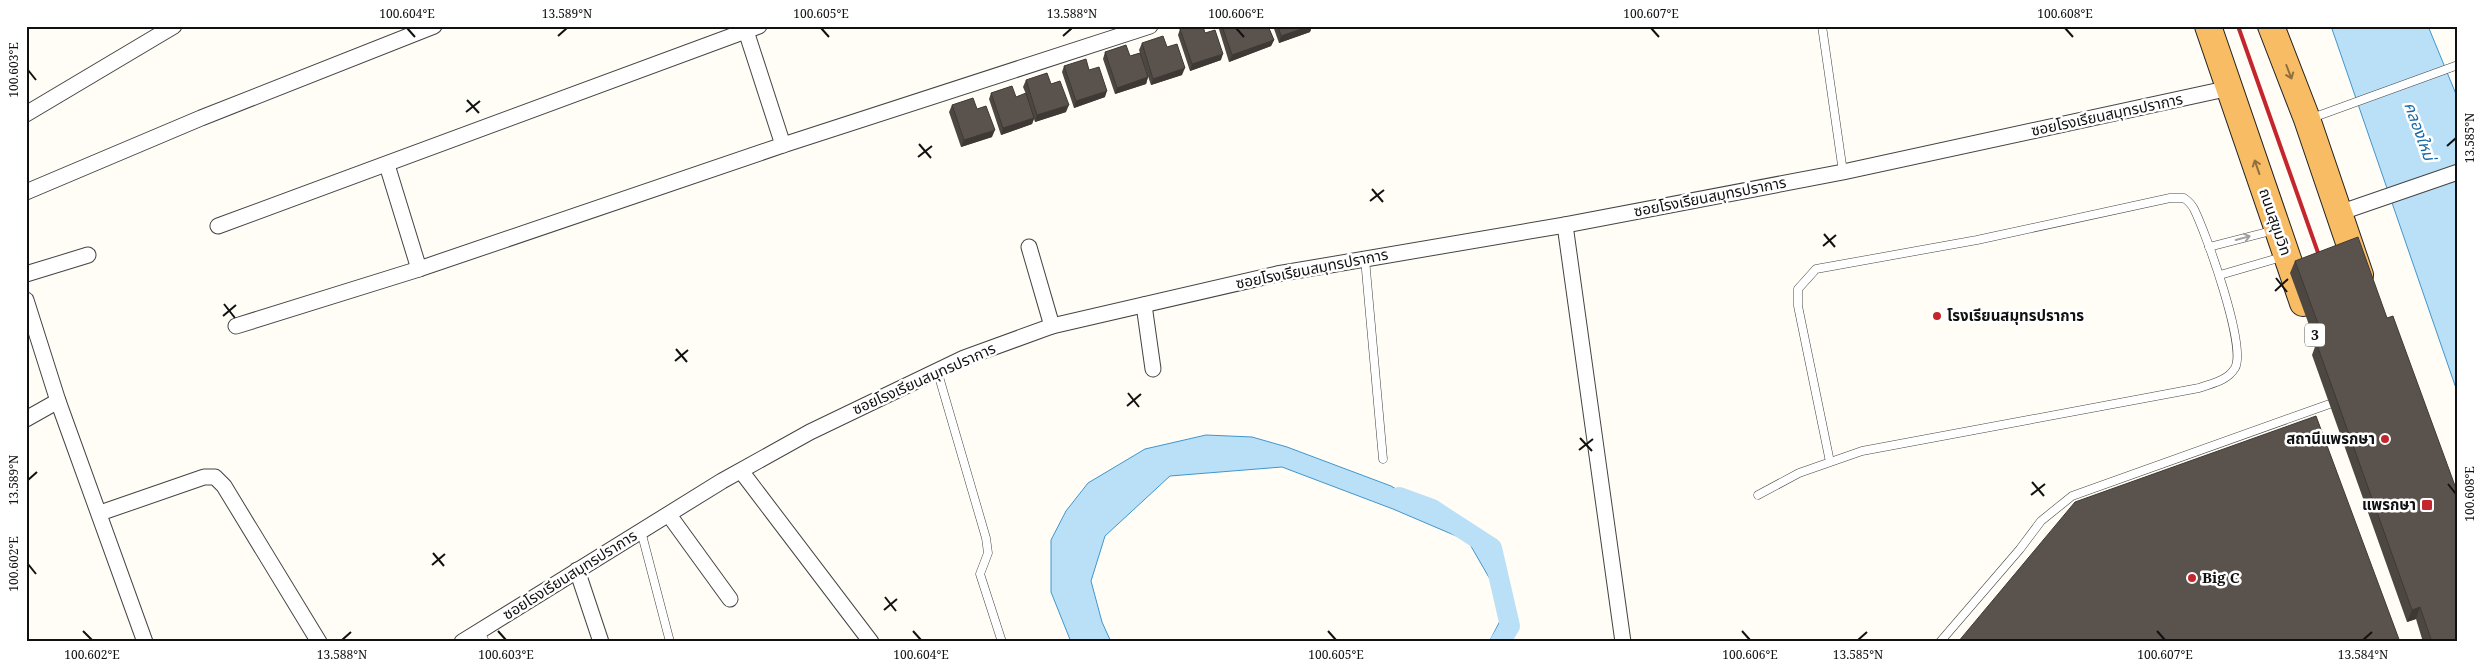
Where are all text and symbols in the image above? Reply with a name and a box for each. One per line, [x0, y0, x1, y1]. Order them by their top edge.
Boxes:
text: 100.604°E [379, 5, 435, 22]
text: 13.589°N [542, 5, 592, 22]
text: 100.605°E [793, 5, 849, 22]
text: 13.588°N [1047, 5, 1097, 22]
text: 100.606°E [1208, 5, 1264, 22]
text: 100.607°E [1623, 5, 1679, 22]
text: 100.608°E [2037, 5, 2093, 22]
text: 100.603°E [5, 42, 22, 98]
one-way arrow [2285, 64, 2294, 79]
street label: ซอยโรงเรียนสมุทรปราการ [2029, 88, 2184, 140]
water label: คลองใหม่ [2399, 99, 2441, 165]
text: 13.585°N [2461, 113, 2478, 163]
one-way arrow [2252, 160, 2261, 176]
street label: ซอยโรงเรียนสมุทรปราการ [1632, 171, 1788, 221]
street label: ถนนสุขุมวิท [2255, 185, 2297, 258]
one-way arrow [2235, 233, 2251, 243]
street label: ซอยโรงเรียนสมุทรปราการ [1234, 243, 1390, 293]
place label: โรงเรียนสมุทรปราการ [1947, 305, 2084, 325]
marker: โรงเรียนสมุทรปราการ [1931, 310, 1943, 322]
road number: 3 [2305, 324, 2325, 346]
street label: ซอยโรงเรียนสมุทรปราการ [849, 338, 998, 419]
place label: สถานีแพรกษา [2286, 428, 2375, 448]
marker: สถานีแพรกษา [2379, 433, 2391, 445]
text: 13.589°N [5, 455, 22, 505]
text: 100.608°E [2461, 466, 2478, 522]
place label: แพรกษา [2362, 494, 2416, 514]
marker: แพรกษา [2420, 498, 2434, 512]
street label: ซอยโรงเรียนสมุทรปราการ [499, 525, 640, 624]
text: 100.602°E [5, 536, 22, 592]
place label: Big C [2202, 567, 2240, 587]
marker: Big C [2186, 572, 2198, 584]
text: 100.602°E [64, 646, 120, 663]
text: 13.588°N [317, 646, 367, 663]
text: 100.603°E [478, 646, 534, 663]
text: 100.604°E [893, 646, 949, 663]
text: 100.605°E [1308, 646, 1364, 663]
text: 100.606°E [1722, 646, 1778, 663]
text: 13.585°N [1833, 646, 1883, 663]
text: 100.607°E [2137, 646, 2193, 663]
text: 13.584°N [2338, 646, 2388, 663]

